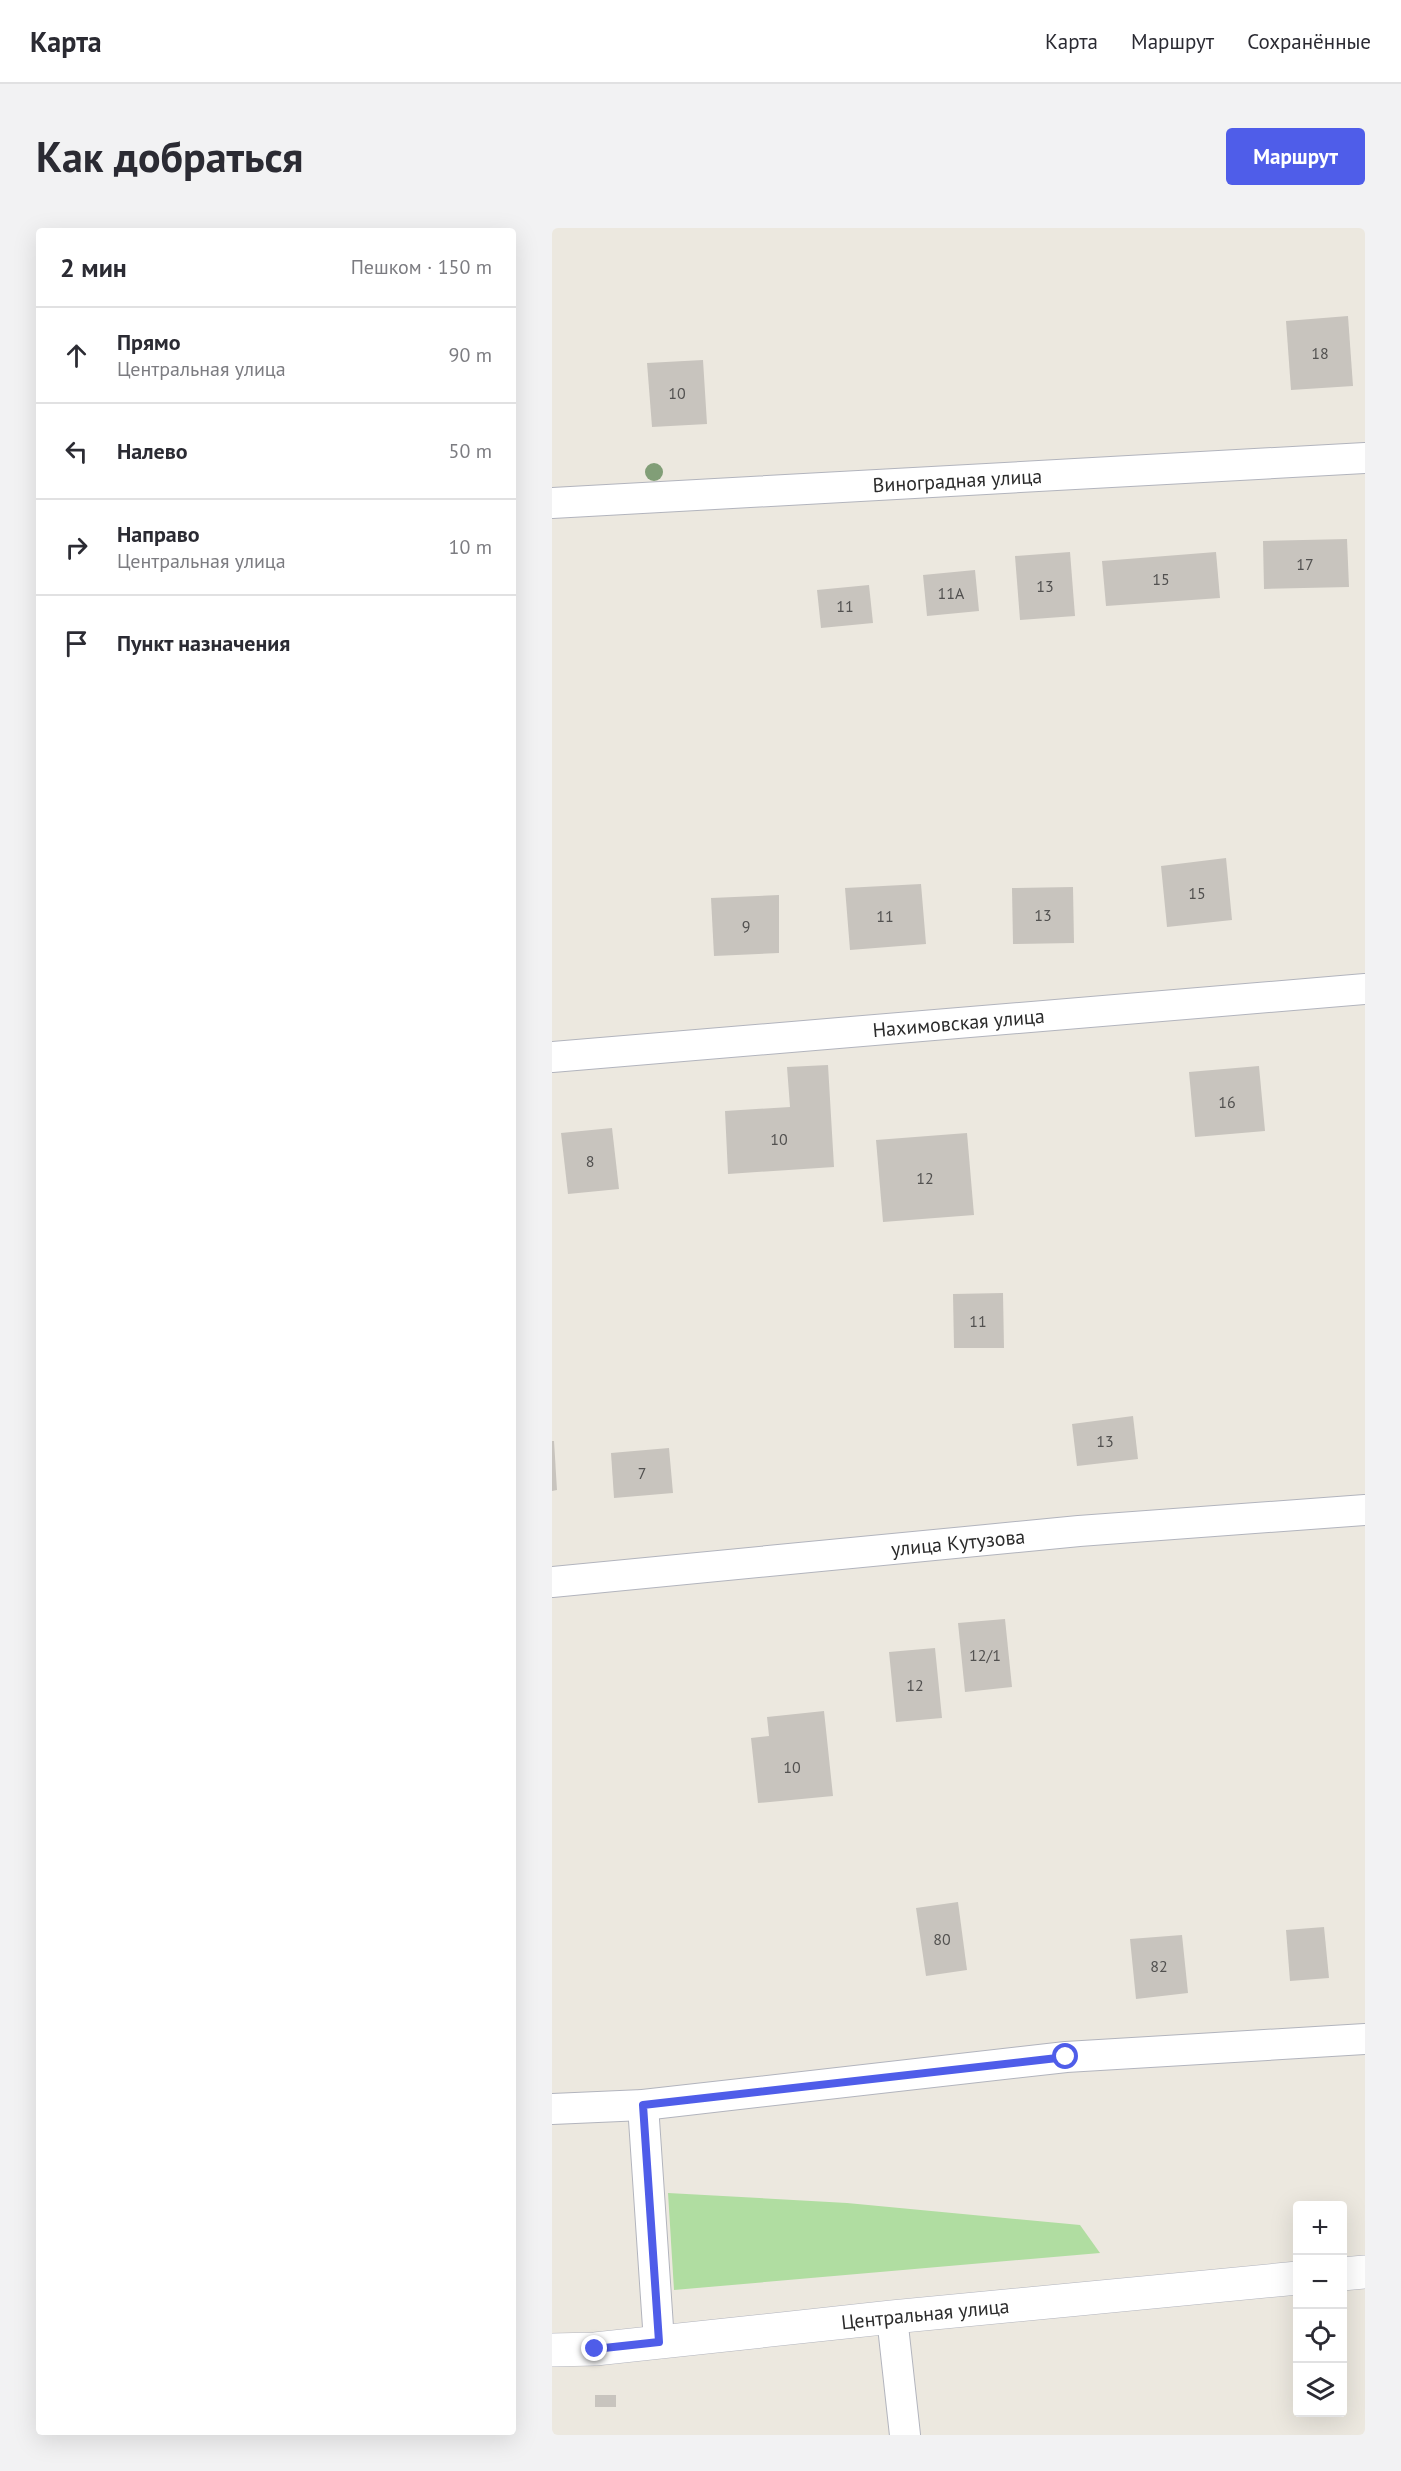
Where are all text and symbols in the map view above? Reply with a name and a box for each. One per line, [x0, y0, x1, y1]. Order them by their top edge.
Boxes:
text: Карта [30, 23, 102, 60]
text: Карта [1045, 28, 1098, 55]
text: Маршрут [1131, 28, 1214, 55]
text: Сохранённые [1247, 28, 1371, 55]
button: Маршрут [1226, 128, 1365, 185]
text: Как добраться [36, 129, 303, 184]
text: 2 мин [60, 251, 127, 284]
text: Пешком · 150 m [351, 254, 492, 280]
text: Прямо [117, 328, 180, 356]
icon: ahead [60, 339, 93, 372]
text: 90 m [449, 342, 492, 368]
house number: 18 [1311, 343, 1329, 363]
text: Центральная улица [117, 356, 286, 382]
house number: 10 [668, 383, 686, 403]
icon: left [60, 435, 93, 468]
text: Налево [117, 437, 188, 465]
text: 50 m [449, 438, 492, 464]
street label: Виноградная улица [872, 463, 1043, 498]
text: Направо [117, 520, 200, 548]
icon: right [60, 531, 93, 564]
text: 10 m [449, 534, 492, 560]
text: Центральная улица [117, 548, 286, 574]
house number: 17 [1296, 554, 1314, 574]
house number: 15 [1152, 569, 1170, 589]
house number: 13 [1036, 576, 1054, 596]
house number: 11А [938, 583, 965, 603]
house number: 11 [836, 596, 854, 616]
icon: arrive [60, 627, 93, 660]
text: Пункт назначения [117, 629, 290, 657]
house number: 15 [1188, 883, 1206, 903]
house number: 13 [1034, 905, 1052, 925]
house number: 11 [876, 906, 894, 926]
house number: 9 [742, 916, 750, 936]
street label: Нахимовская улица [872, 1003, 1046, 1043]
house number: 16 [1218, 1092, 1236, 1112]
house number: 10 [770, 1129, 788, 1149]
house number: 8 [586, 1151, 594, 1171]
house number: 12 [916, 1168, 934, 1188]
house number: 11 [969, 1311, 987, 1331]
house number: 13 [1096, 1431, 1114, 1451]
house number: 7 [638, 1463, 646, 1483]
street label: улица Кутузова [890, 1523, 1026, 1562]
house number: 12/1 [969, 1645, 1001, 1665]
house number: 12 [906, 1675, 924, 1695]
house number: 10 [783, 1757, 801, 1777]
house number: 80 [933, 1929, 951, 1949]
house number: 82 [1150, 1956, 1168, 1976]
route start [1052, 2043, 1078, 2069]
map controls [1293, 2201, 1347, 2417]
button: + [1293, 2201, 1347, 2255]
button: − [1293, 2255, 1347, 2309]
street label: Центральная улица [840, 2293, 1010, 2335]
button: locate [1293, 2309, 1347, 2363]
route end [581, 2335, 607, 2361]
button: layers [1293, 2363, 1347, 2417]

